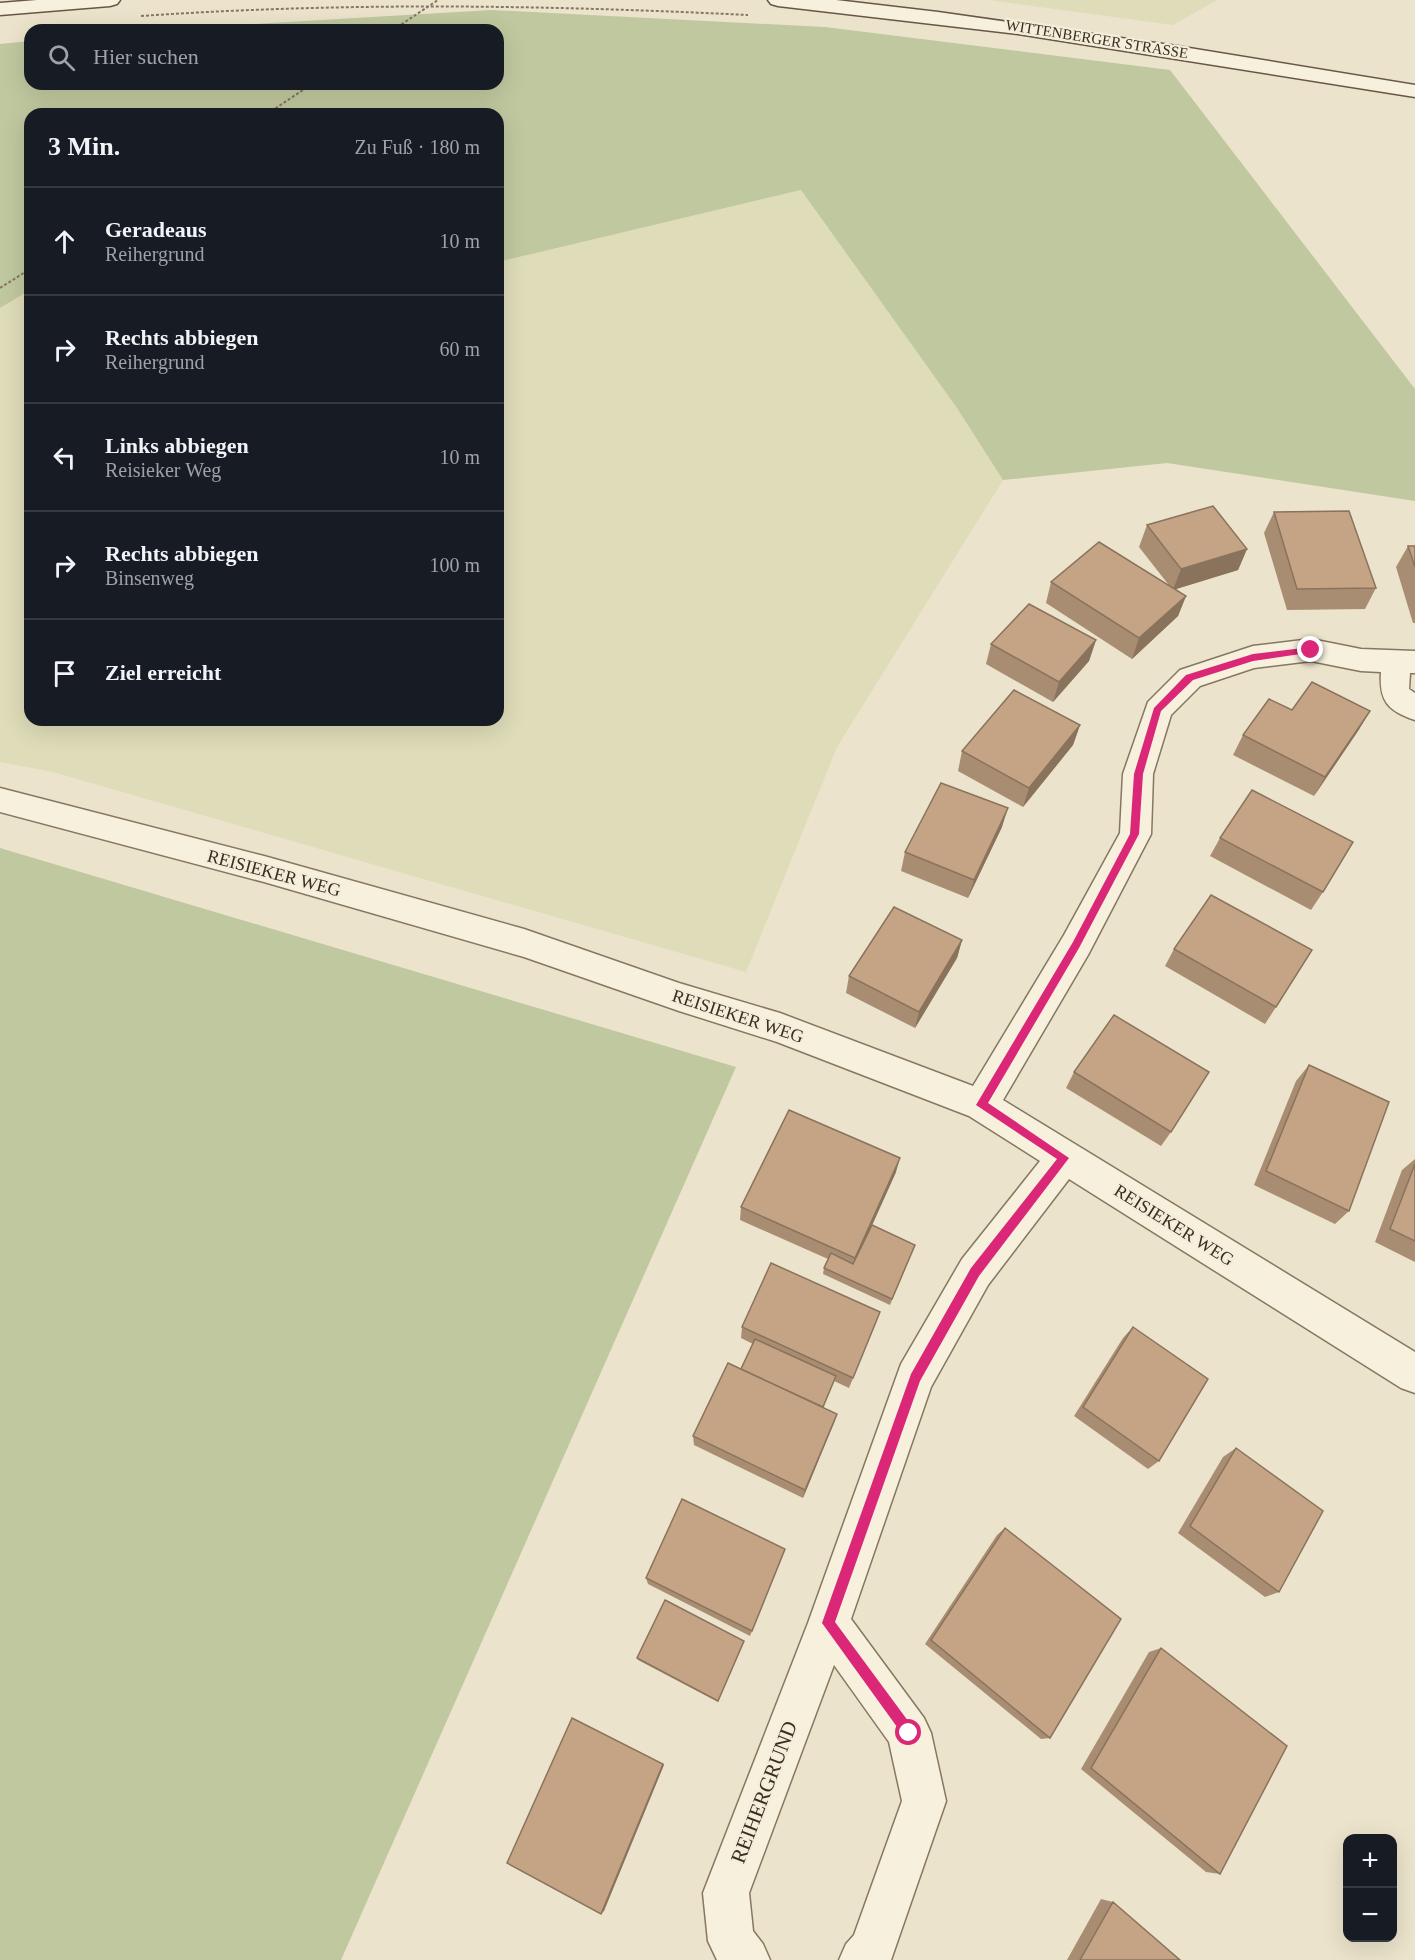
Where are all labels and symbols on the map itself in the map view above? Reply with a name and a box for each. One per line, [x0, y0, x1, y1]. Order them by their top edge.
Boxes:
street label: WITTENBERGER STRASSE [1005, 17, 1189, 61]
route end [1297, 636, 1323, 662]
street label: REISIEKER WEG [205, 846, 343, 900]
street label: REISIEKER WEG [670, 985, 806, 1047]
street label: REISIEKER WEG [1111, 1180, 1237, 1270]
street label: REIHERGRUND [726, 1717, 802, 1867]
route start [895, 1719, 921, 1745]

